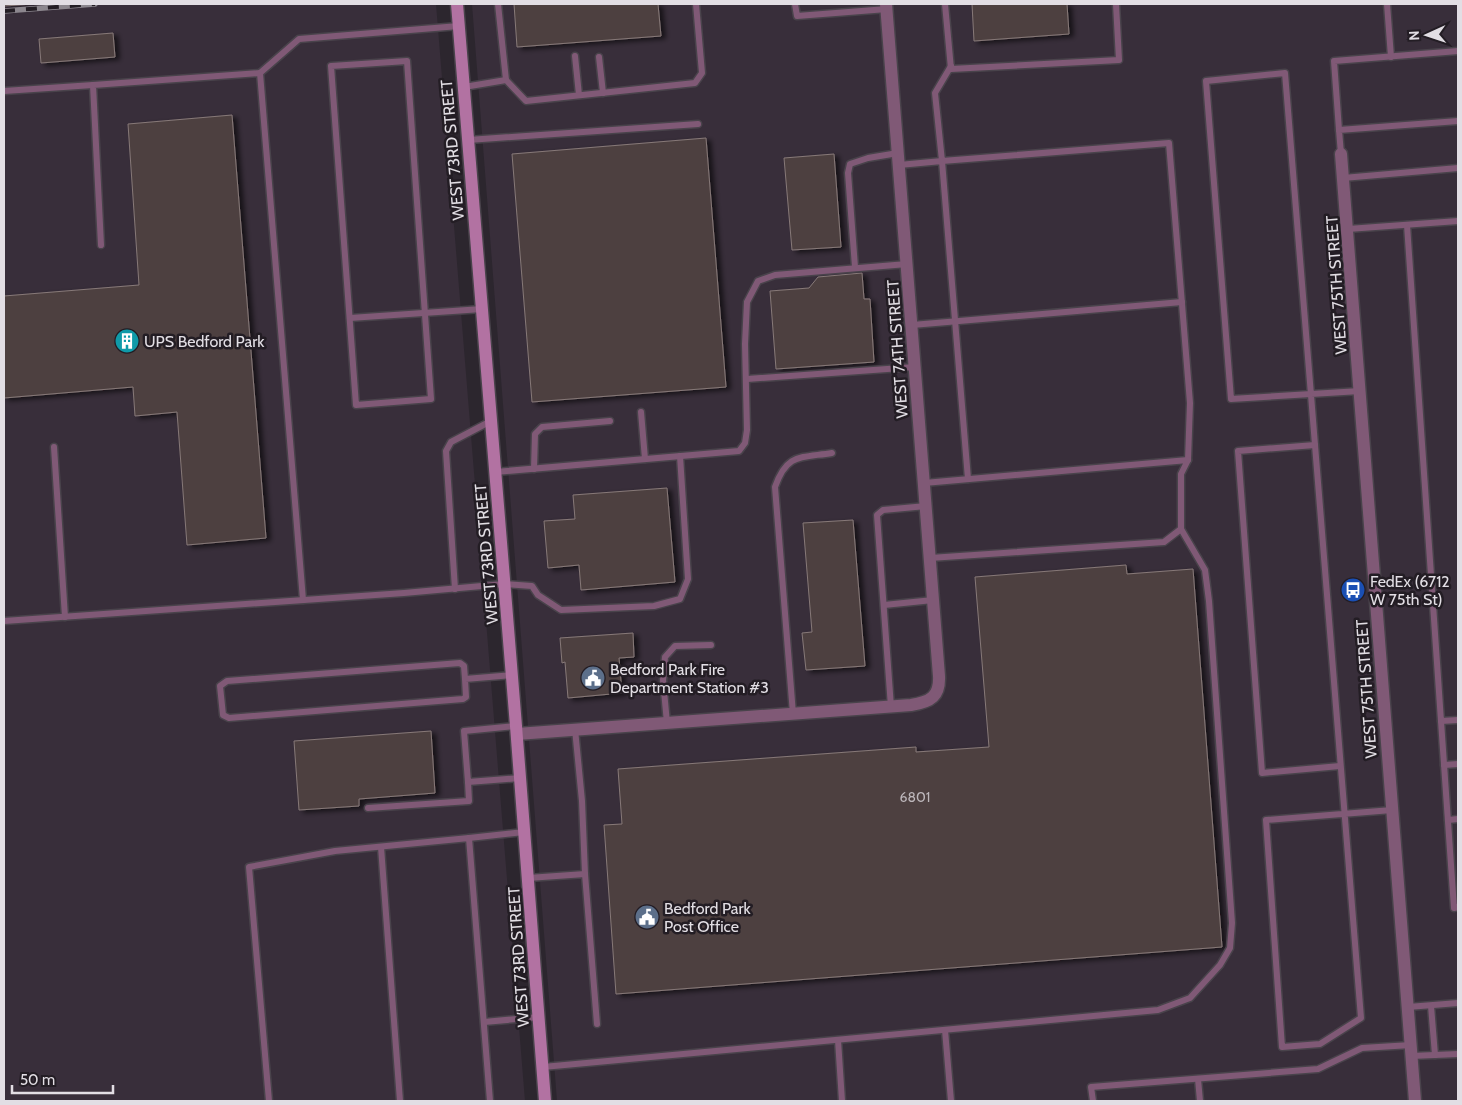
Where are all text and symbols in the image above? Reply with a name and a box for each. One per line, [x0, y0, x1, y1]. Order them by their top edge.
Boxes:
north arrow [1402, 10, 1452, 60]
text: N [1405, 30, 1423, 41]
street label: WEST 73RD STREET [437, 79, 468, 221]
street label: WEST 75TH STREET [1322, 214, 1351, 355]
street label: WEST 74TH STREET [883, 278, 912, 419]
building icon: UPS Bedford Park [114, 328, 140, 354]
place label: UPS Bedford Park [144, 332, 265, 351]
street label: WEST 73RD STREET [471, 483, 502, 625]
place label: FedEx (6712 W 75th St) [1370, 572, 1450, 609]
bus stop icon: FedEx (6712 W 75th St) [1340, 577, 1366, 603]
street label: WEST 75TH STREET [1352, 618, 1381, 759]
place label: Bedford Park Fire Department Station #3 [610, 660, 769, 697]
public building icon: Bedford Park Fire Department Station #3 [580, 665, 606, 691]
house number: 6801 [900, 788, 930, 806]
street label: WEST 73RD STREET [504, 886, 533, 1028]
place label: Bedford Park Post Office [664, 899, 752, 936]
public building icon: Bedford Park Post Office [634, 904, 660, 930]
scale bar [12, 1062, 114, 1094]
text: 50 m [20, 1071, 55, 1089]

